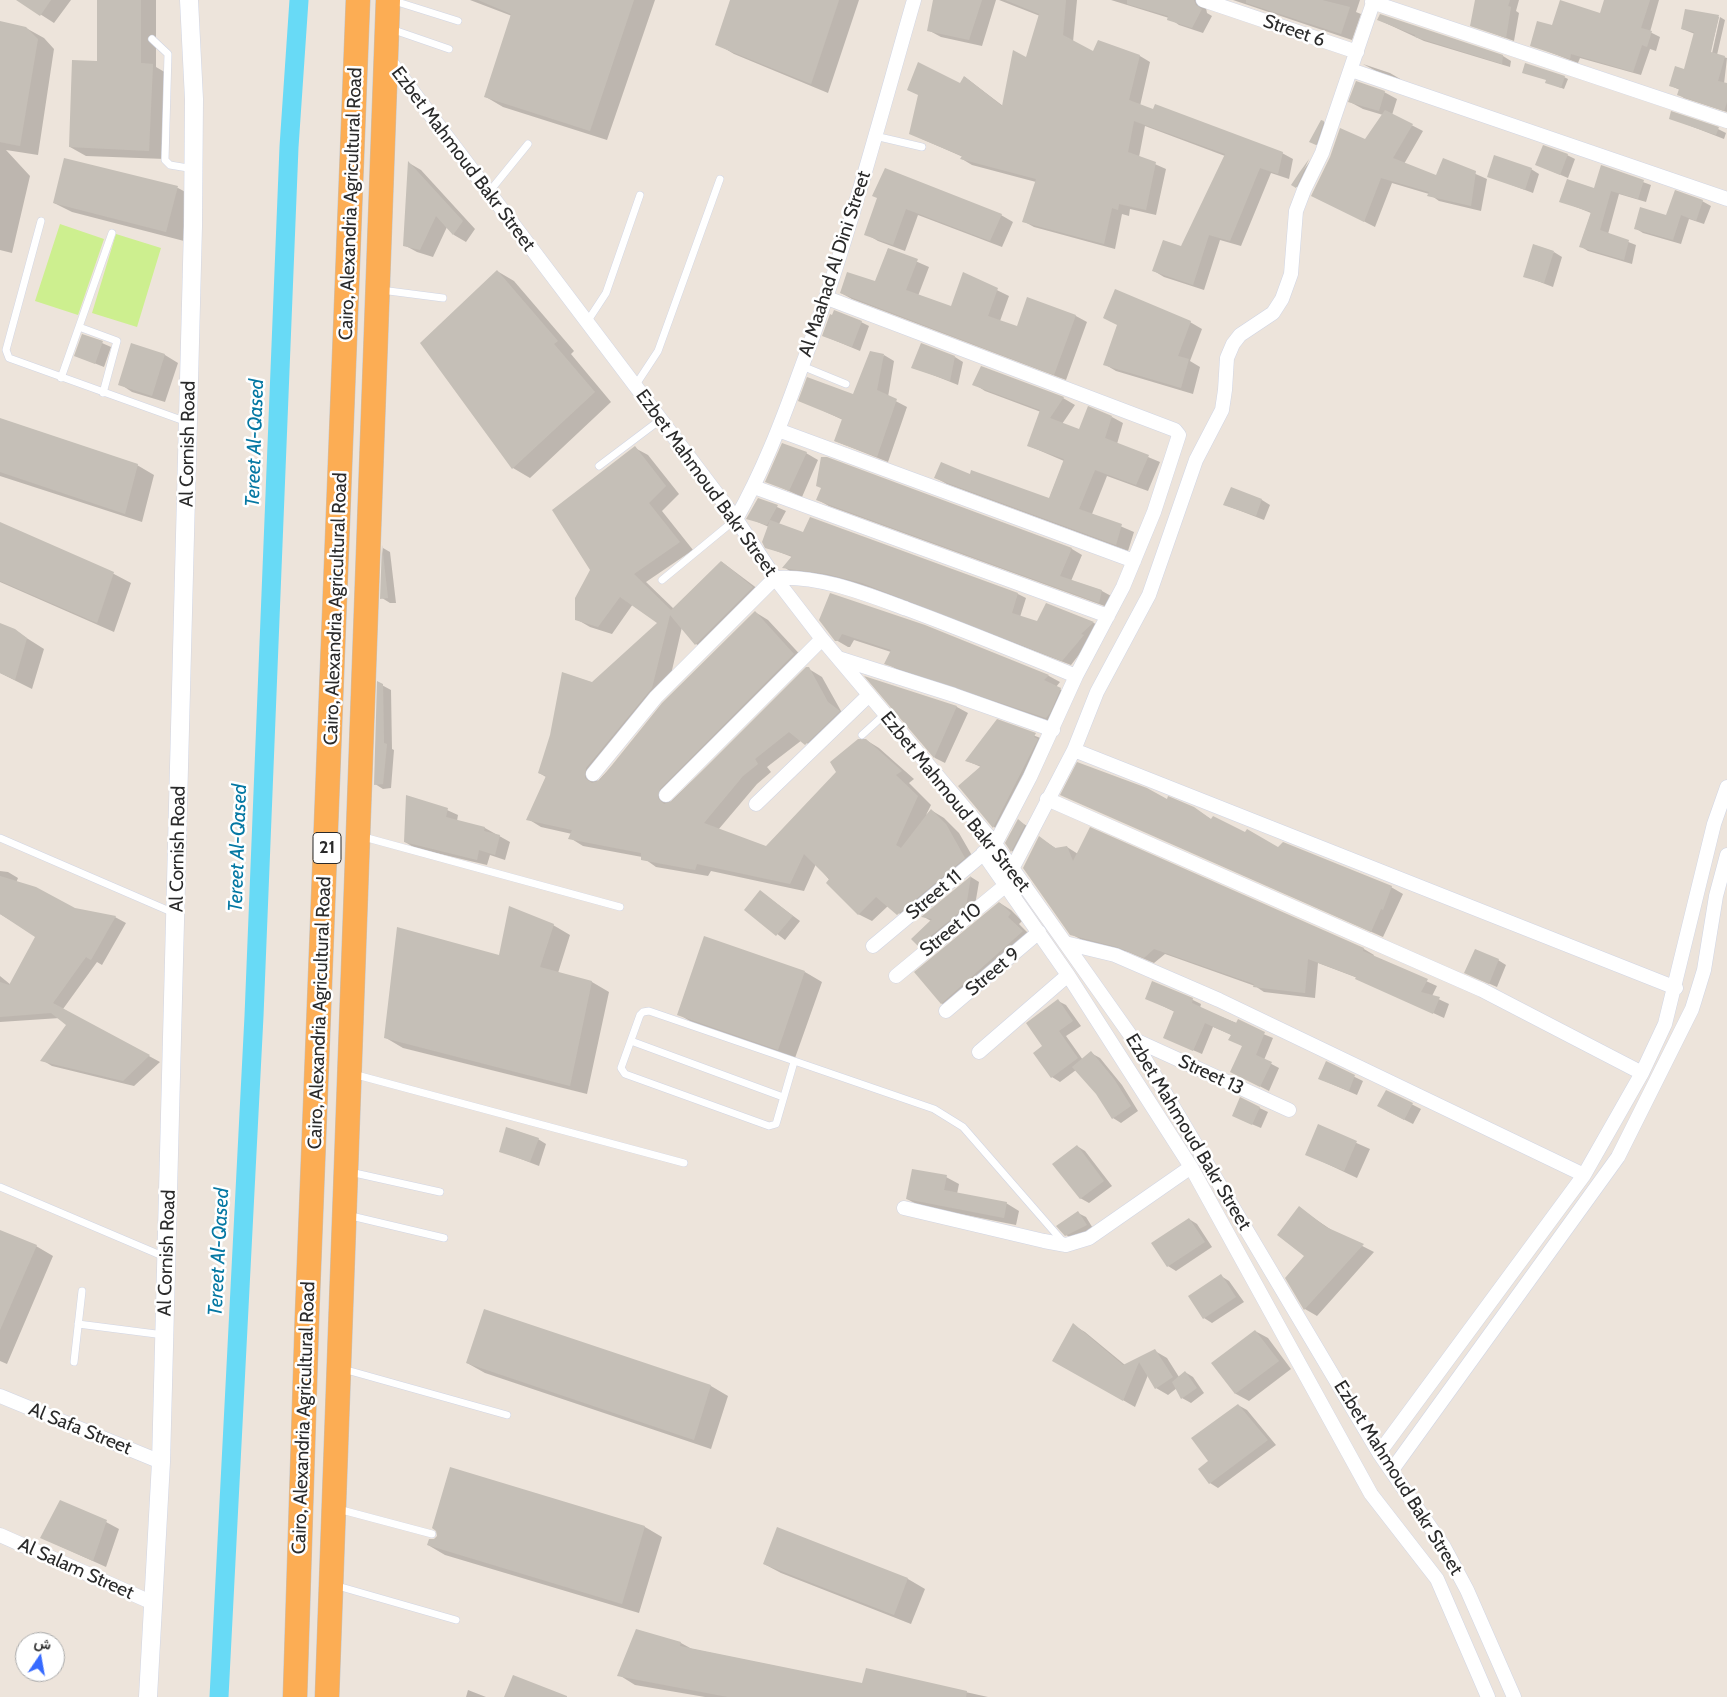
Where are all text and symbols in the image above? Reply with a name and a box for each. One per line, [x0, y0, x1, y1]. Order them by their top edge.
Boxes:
street label: Street 6 [1260, 10, 1328, 52]
street label: Ezbet Mahmoud Bakr Street [386, 62, 540, 256]
street label: Cairo, Alexandria Agricultural Road [335, 67, 367, 341]
street label: Al Maahad Al Dini Street [794, 168, 876, 360]
water label: Tereet Al-Qased [241, 378, 269, 508]
street label: Al Cornish Road [175, 381, 201, 507]
street label: Ezbet Mahmoud Bakr Street [631, 385, 781, 581]
street label: Cairo, Alexandria Agricultural Road [320, 472, 352, 746]
street label: Ezbet Mahmoud Bakr Street [875, 707, 1035, 897]
water label: Tereet Al-Qased [224, 783, 252, 913]
street label: Al Cornish Road [165, 786, 191, 912]
road number: 21 [313, 832, 341, 864]
street label: Street 11 [902, 865, 966, 925]
street label: Cairo, Alexandria Agricultural Road [304, 876, 336, 1150]
street label: Street 10 [916, 898, 986, 962]
street label: Street 9 [961, 943, 1025, 1001]
street label: Ezbet Mahmoud Bakr Street [1120, 1030, 1256, 1234]
street label: Street 13 [1175, 1050, 1247, 1100]
water label: Tereet Al-Qased [204, 1187, 234, 1317]
street label: Al Cornish Road [153, 1189, 181, 1317]
street label: Cairo, Alexandria Agricultural Road [288, 1281, 320, 1555]
street label: Ezbet Mahmoud Bakr Street [1329, 1376, 1467, 1580]
street label: Al Safa Street [25, 1398, 135, 1460]
street label: Al Salam Street [15, 1533, 137, 1605]
north arrow [15, 1632, 65, 1682]
text: ش [33, 1633, 53, 1654]

